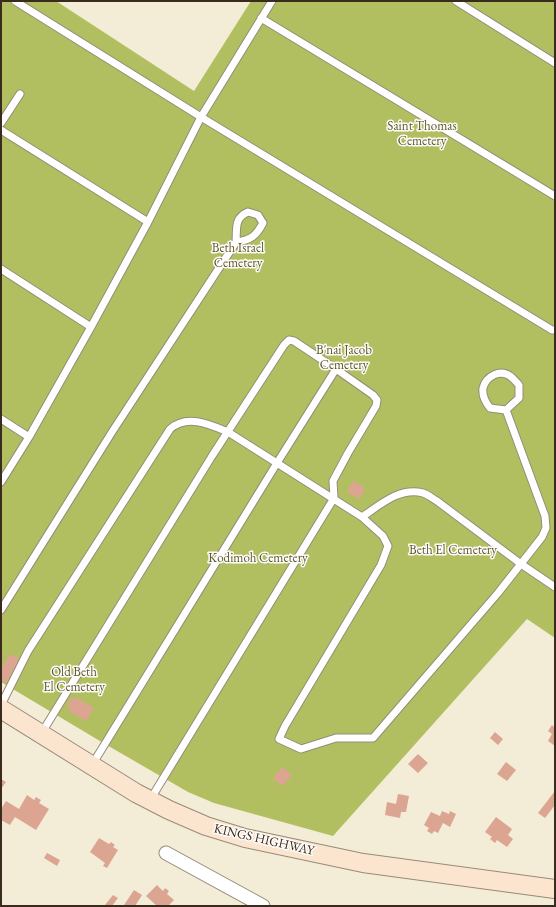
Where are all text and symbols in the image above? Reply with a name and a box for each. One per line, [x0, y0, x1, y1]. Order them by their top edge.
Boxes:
park label: Saint Thomas Cemetery [387, 118, 457, 149]
park label: Beth Israel Cemetery [212, 240, 264, 271]
park label: B'nai Jacob Cemetery [316, 342, 372, 373]
park label: Beth El Cemetery [409, 542, 497, 558]
park label: Kodimoh Cemetery [208, 550, 308, 566]
park label: Old Beth El Cemetery [43, 664, 105, 695]
street label: KINGS HIGHWAY [212, 821, 316, 859]

